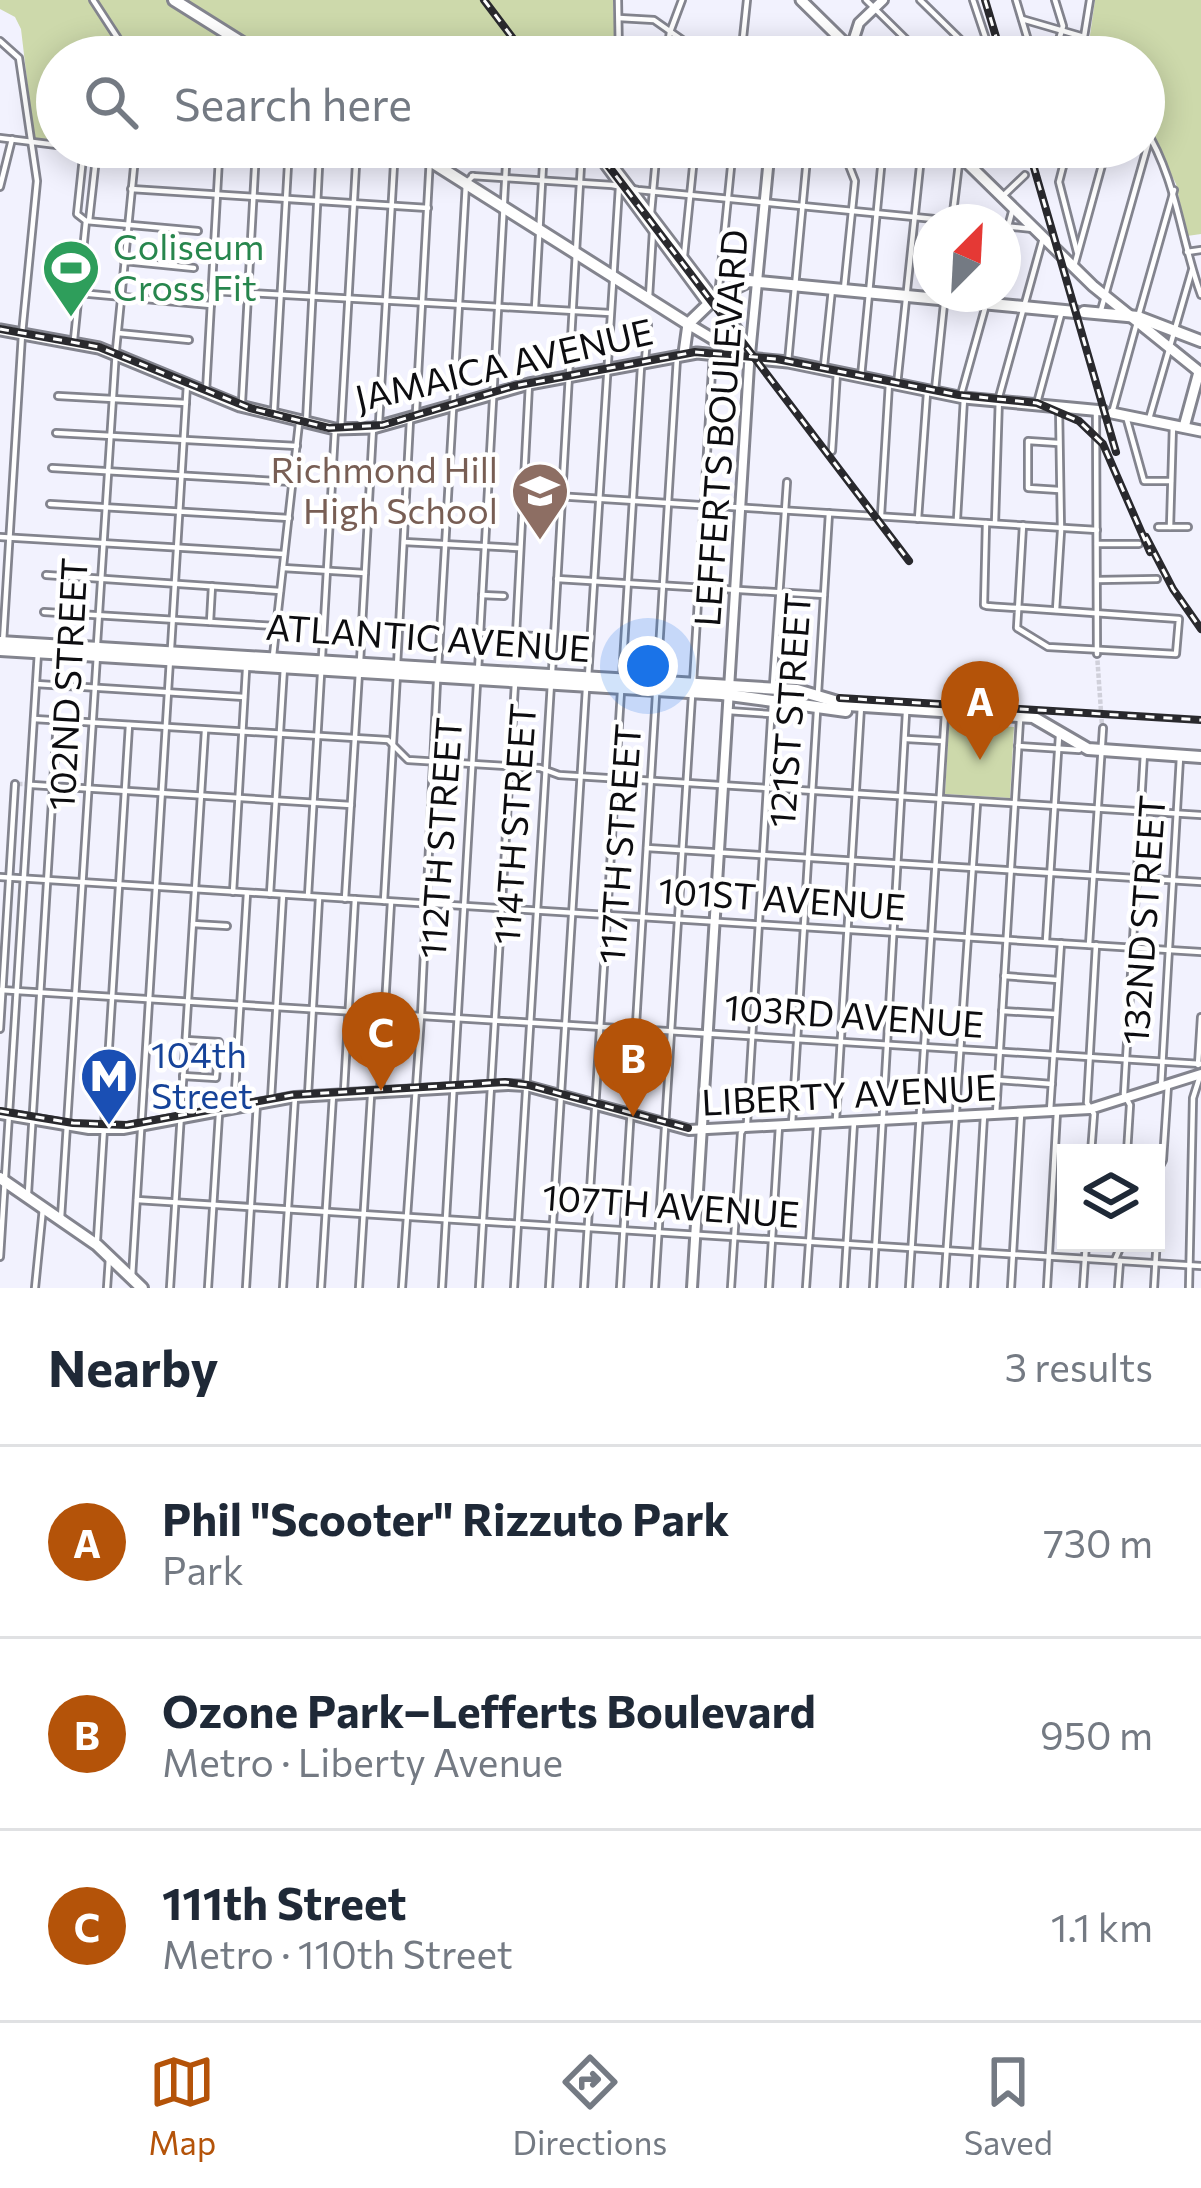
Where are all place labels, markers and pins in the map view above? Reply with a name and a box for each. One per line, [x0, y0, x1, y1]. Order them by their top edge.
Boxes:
place label: Coliseum Cross Fit [113, 223, 264, 308]
sports icon: Coliseum Cross Fit [40, 237, 102, 319]
place label: Richmond Hill High School [270, 446, 498, 531]
school or university icon: Richmond Hill High School [509, 460, 571, 542]
pin: A [941, 661, 1019, 760]
pin: C [342, 992, 420, 1091]
pin: B [594, 1018, 672, 1117]
place label: 104th Street [151, 1031, 253, 1116]
metro station icon: 104th Street [78, 1045, 140, 1127]

